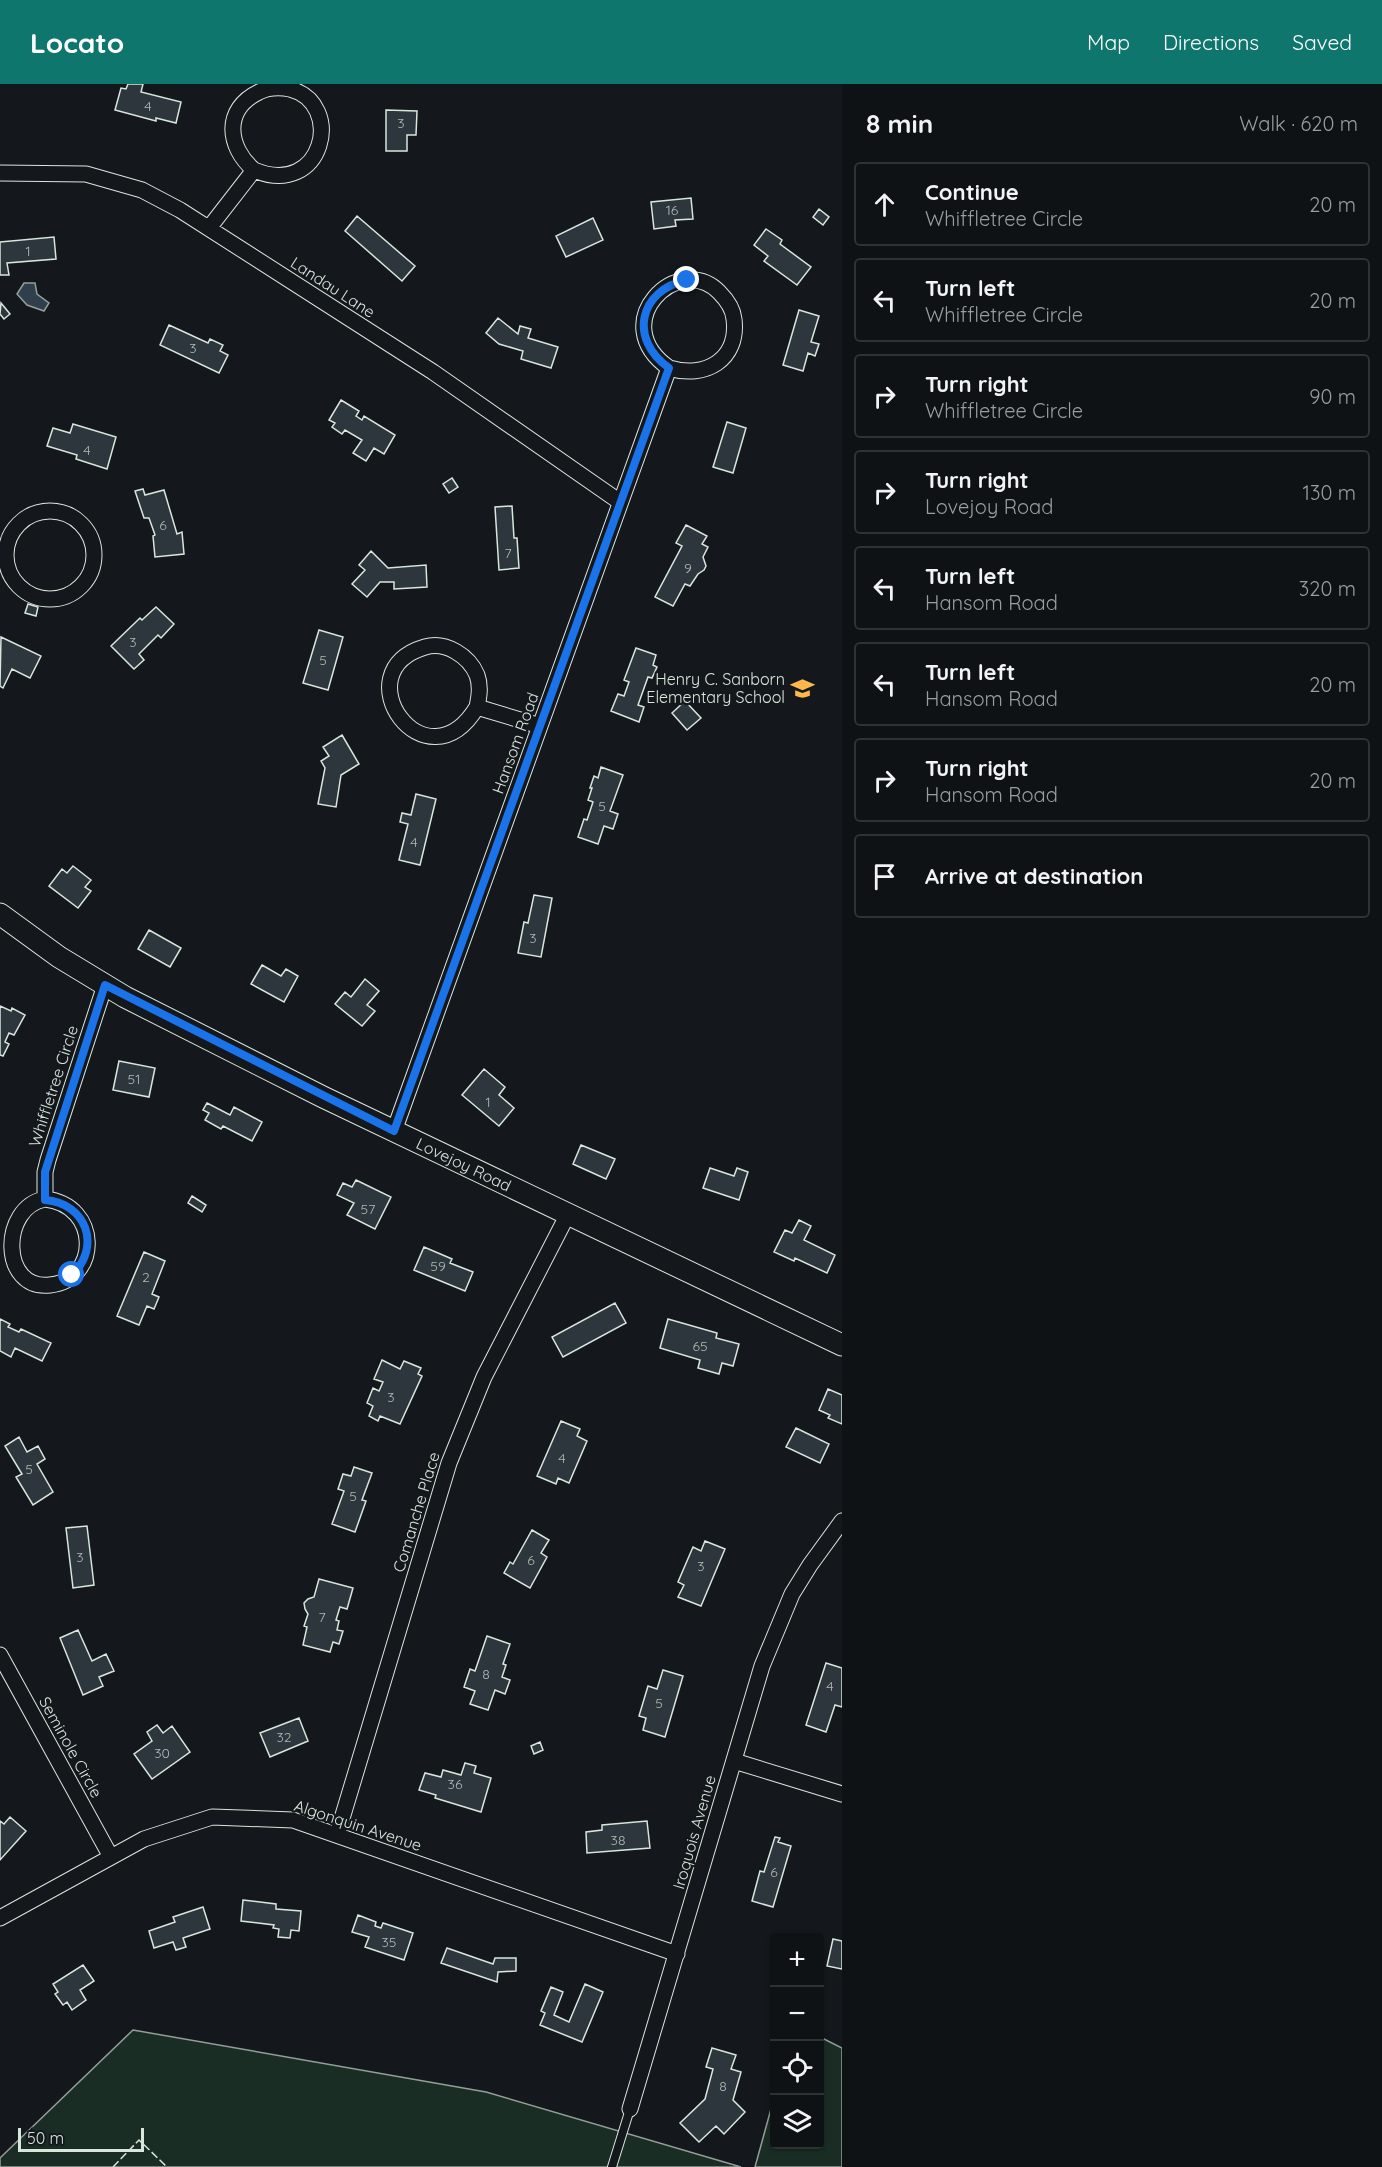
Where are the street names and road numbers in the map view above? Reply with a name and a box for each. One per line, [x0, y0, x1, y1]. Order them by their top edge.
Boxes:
street label: Landau Lane [287, 252, 379, 322]
street label: Hansom Road [487, 690, 543, 796]
street label: Whiffletree Circle [24, 1023, 82, 1149]
street label: Lovejoy Road [413, 1133, 514, 1195]
street label: Comanche Place [388, 1449, 444, 1575]
street label: Seminole Circle [35, 1693, 107, 1801]
street label: Iroquois Avenue [668, 1773, 720, 1891]
street label: Algonquin Avenue [292, 1795, 424, 1855]

